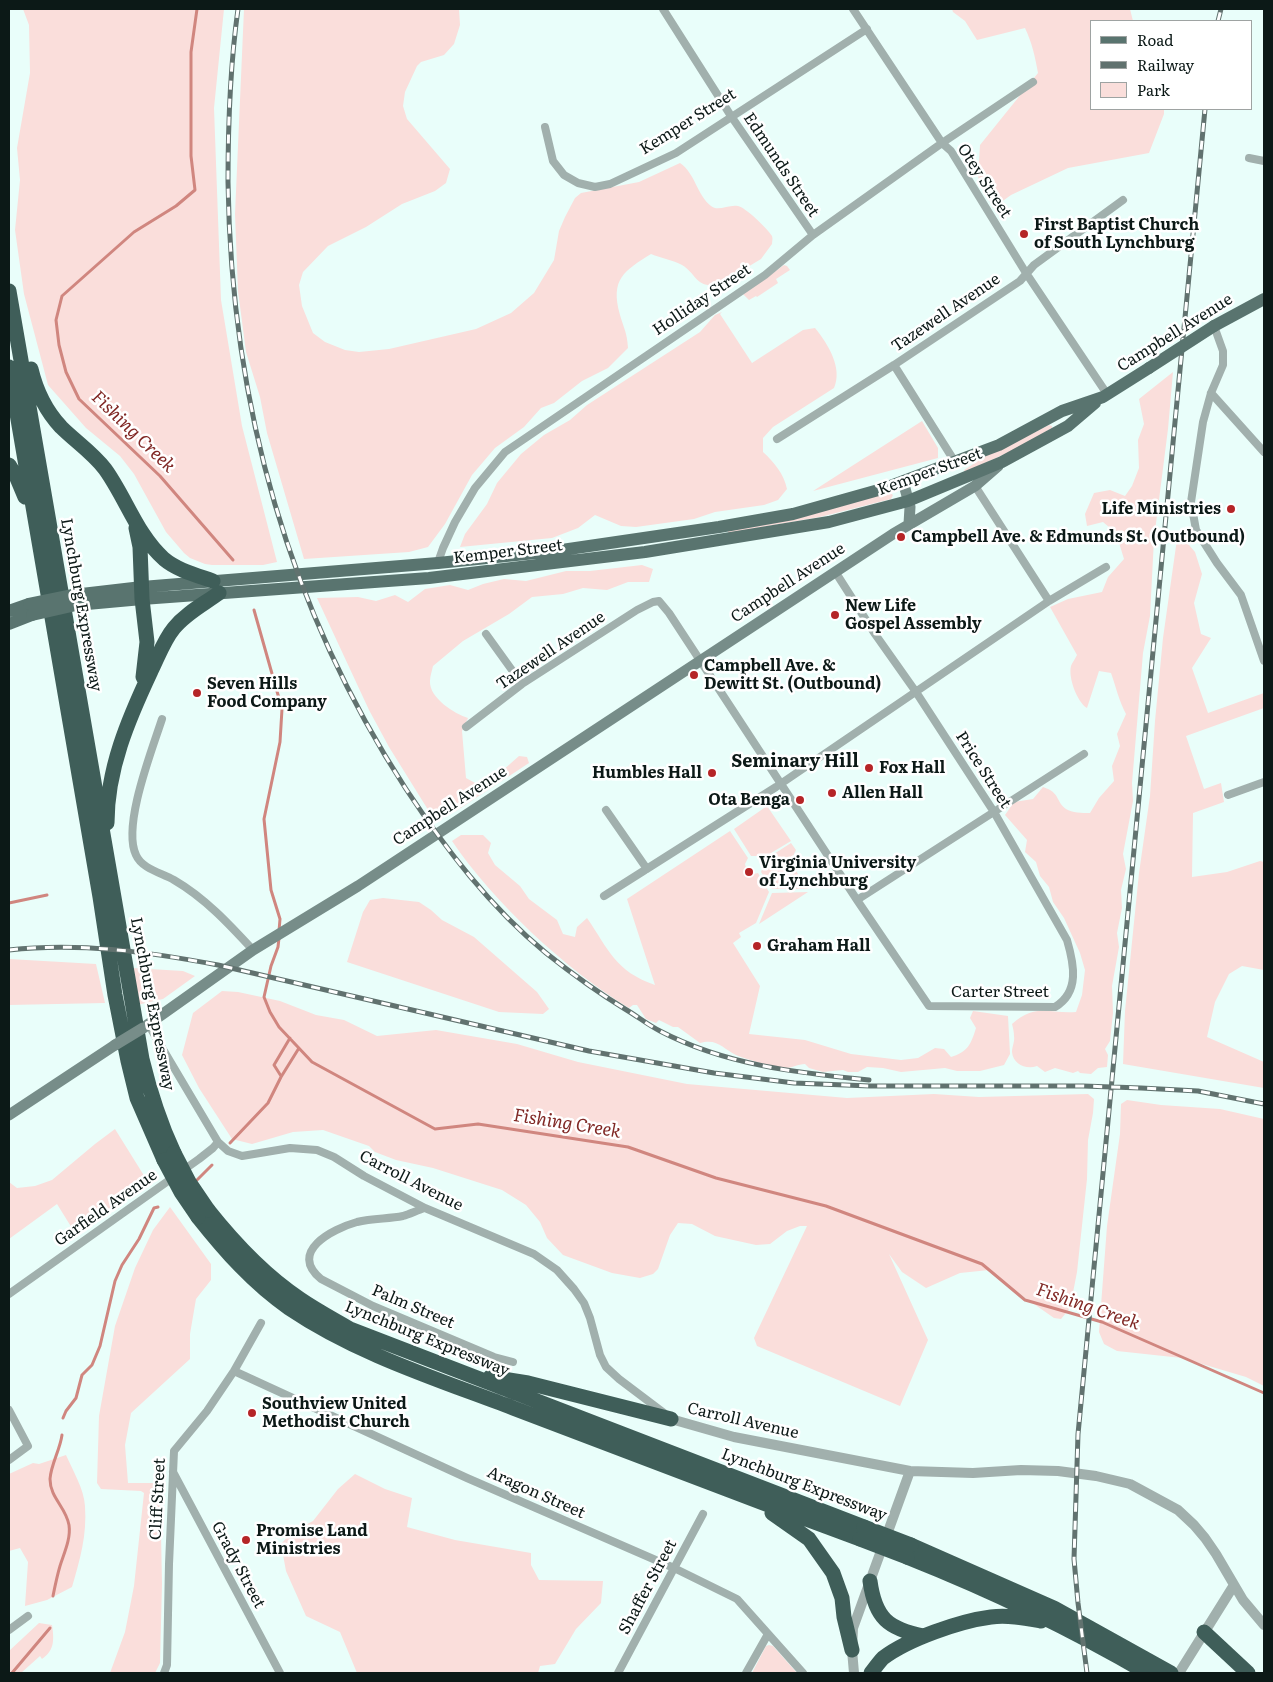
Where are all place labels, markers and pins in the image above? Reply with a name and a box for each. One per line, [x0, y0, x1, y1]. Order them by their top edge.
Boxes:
place label: First Baptist Church of South Lynchburg [1034, 215, 1199, 253]
marker: First Baptist Church of South Lynchburg [1018, 228, 1030, 240]
place label: Life Ministries [1101, 499, 1221, 519]
marker: Life Ministries [1225, 503, 1237, 515]
place label: Campbell Ave. & Edmunds St. (Outbound) [911, 527, 1245, 547]
marker: Campbell Ave. & Edmunds St. (Outbound) [895, 531, 907, 543]
place label: New Life Gospel Assembly [845, 596, 982, 634]
marker: New Life Gospel Assembly [829, 609, 841, 621]
place label: Campbell Ave. & Dewitt St. (Outbound) [704, 656, 881, 694]
marker: Campbell Ave. & Dewitt St. (Outbound) [688, 669, 700, 681]
place label: Seven Hills Food Company [207, 674, 327, 712]
marker: Seven Hills Food Company [191, 687, 203, 699]
place label: Fox Hall [879, 758, 945, 778]
marker: Fox Hall [863, 762, 875, 774]
place label: Humbles Hall [592, 763, 702, 783]
marker: Humbles Hall [706, 767, 718, 779]
place label: Allen Hall [842, 783, 923, 803]
marker: Allen Hall [826, 787, 838, 799]
place label: Ota Benga [708, 790, 790, 810]
marker: Ota Benga [794, 794, 806, 806]
place label: Virginia University of Lynchburg [759, 853, 916, 891]
marker: Virginia University of Lynchburg [743, 866, 755, 878]
place label: Graham Hall [767, 936, 871, 956]
marker: Graham Hall [751, 940, 763, 952]
place label: Southview United Methodist Church [262, 1394, 410, 1432]
marker: Southview United Methodist Church [246, 1407, 258, 1419]
place label: Promise Land Ministries [256, 1521, 368, 1559]
marker: Promise Land Ministries [240, 1534, 252, 1546]

